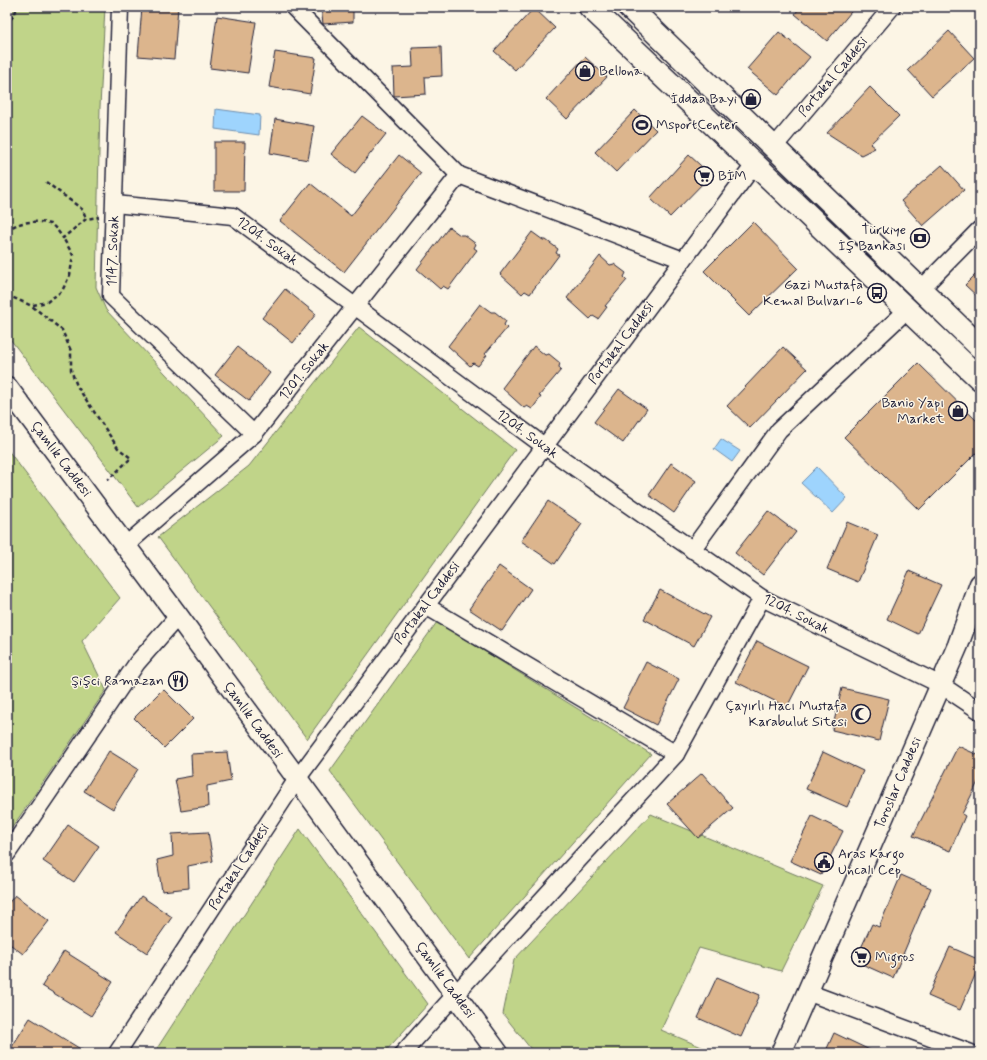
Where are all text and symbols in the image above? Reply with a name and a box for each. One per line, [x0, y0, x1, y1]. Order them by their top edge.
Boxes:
street label: Portakal Caddesi [794, 33, 872, 121]
shop icon: Bellona [574, 60, 596, 82]
place label: Bellona [599, 62, 643, 80]
shop icon: İddaa Bayi [740, 88, 762, 110]
place label: İddaa Bayi [671, 90, 737, 108]
sports icon: MsportCenter [631, 114, 653, 136]
place label: MsportCenter [656, 116, 738, 134]
supermarket icon: BİM [693, 165, 715, 187]
place label: BİM [718, 167, 747, 185]
street label: 1204. Sokak [232, 212, 302, 270]
street label: 1147. Sokak [103, 215, 123, 287]
place label: Türkiye İş Bankası [838, 221, 906, 255]
bank icon: Türkiye İş Bankası [909, 227, 931, 249]
place label: Gazi Mustafa Kemal Bulvarı-6 [763, 276, 863, 310]
bus stop icon: Gazi Mustafa Kemal Bulvarı-6 [866, 282, 888, 304]
street label: Portakal Caddesi [584, 298, 658, 388]
street label: 1201. Sokak [275, 338, 333, 404]
place label: Banio Yapı Market [881, 394, 945, 428]
shop icon: Banio Yapı Market [947, 400, 969, 422]
street label: 1204. Sokak [492, 405, 562, 463]
street label: Çamlık Caddesi [27, 417, 95, 501]
street label: Portakal Caddesi [390, 558, 464, 648]
street label: 1204. Sokak [760, 590, 832, 638]
restaurant icon: Şişci Ramazan [167, 670, 189, 692]
place label: Şişci Ramazan [71, 672, 164, 690]
street label: Çamlık Caddesi [219, 678, 287, 762]
place label: Çayırlı Hacı Mustafa Karabulut Sitesi [725, 697, 847, 731]
mosque icon: Çayırlı Hacı Mustafa Karabulut Sitesi [850, 703, 872, 725]
street label: Toroslar Caddesi [870, 734, 926, 832]
street label: Portakal Caddesi [204, 821, 274, 913]
place label: Aras Kargo Uncalı Cep [838, 845, 904, 879]
public building icon: Aras Kargo Uncalı Cep [813, 851, 835, 873]
street label: Çamlık Caddesi [411, 938, 479, 1022]
supermarket icon: Migros [850, 946, 872, 968]
place label: Migros [875, 948, 914, 968]

